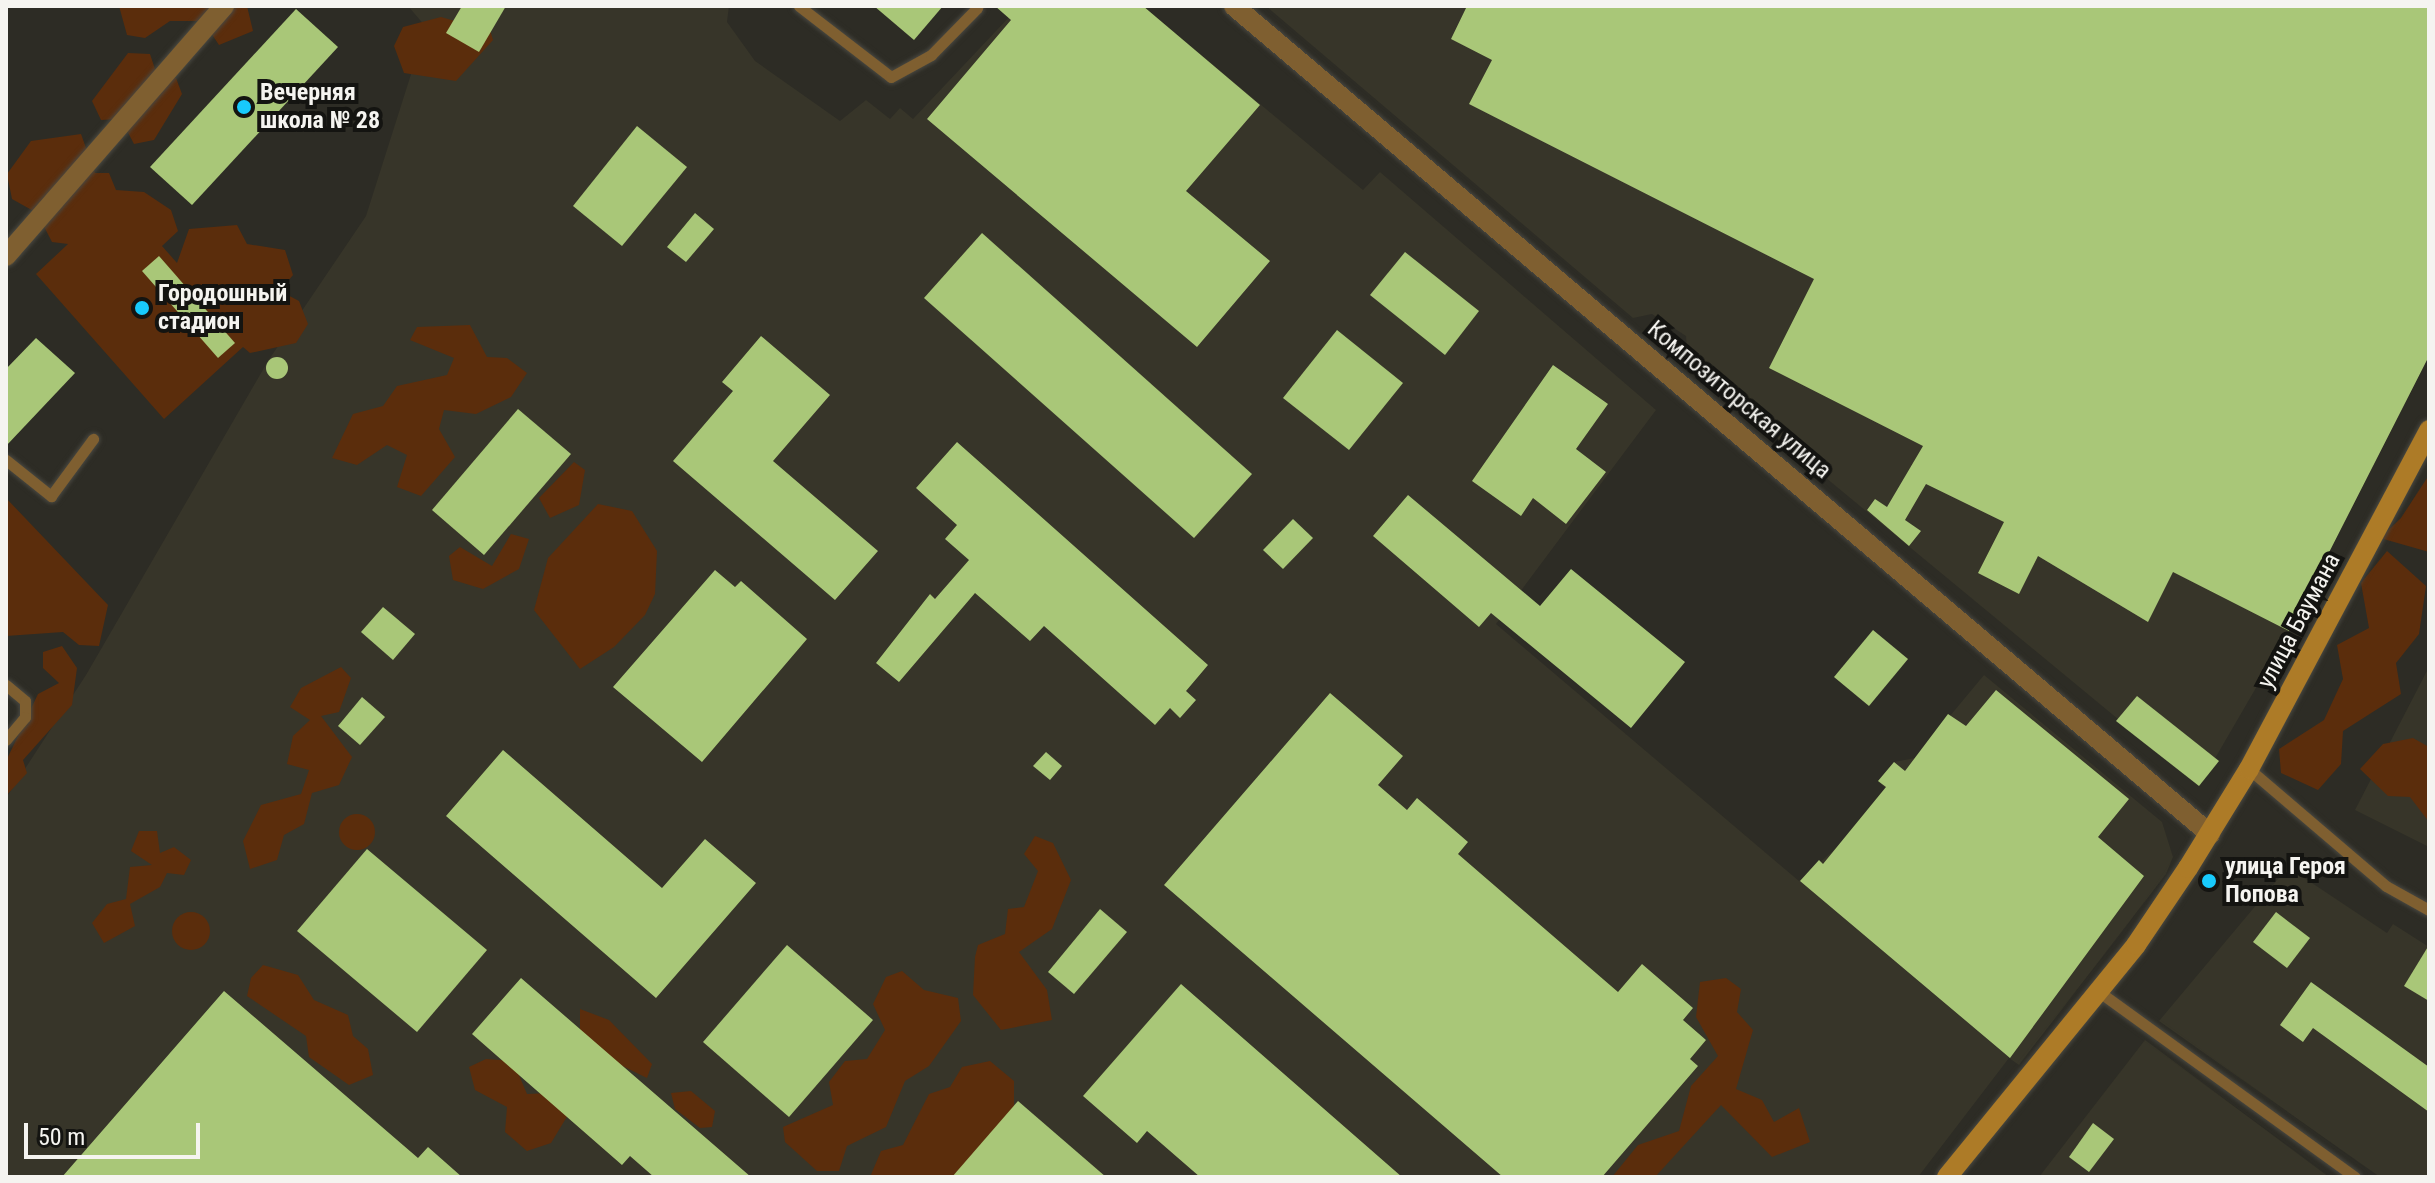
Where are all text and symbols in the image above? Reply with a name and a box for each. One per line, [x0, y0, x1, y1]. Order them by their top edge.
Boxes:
place label: Вечерняя школа № 28 [260, 79, 380, 135]
marker: Вечерняя школа № 28 [235, 98, 253, 116]
place label: Городошный стадион [158, 280, 287, 336]
marker: Городошный стадион [133, 299, 151, 317]
street label: Композиторская улица [1641, 315, 1837, 485]
street label: улица Баумана [2251, 549, 2347, 693]
place label: улица Героя Попова [2225, 853, 2346, 909]
marker: улица Героя Попова [2200, 872, 2218, 890]
scale bar [28, 1107, 204, 1157]
text: 50 m [38, 1123, 85, 1151]

